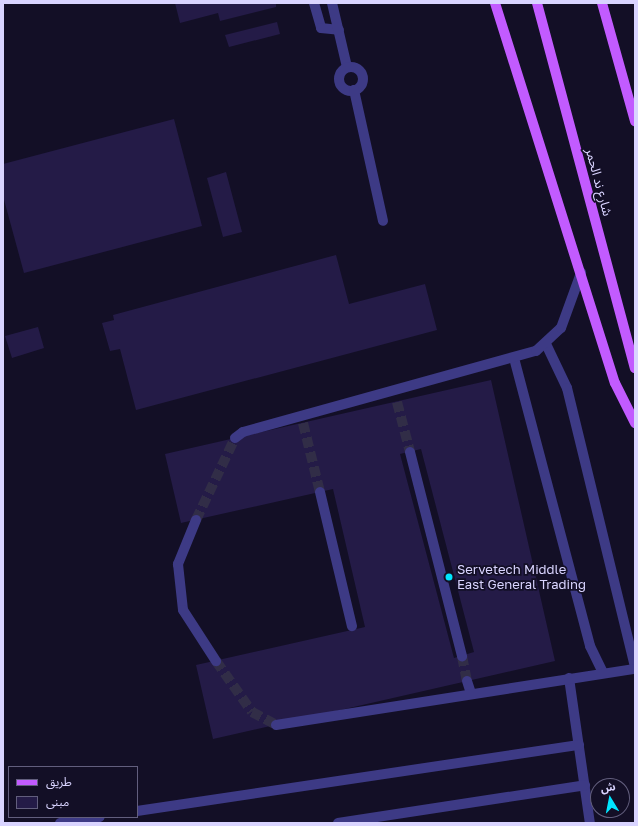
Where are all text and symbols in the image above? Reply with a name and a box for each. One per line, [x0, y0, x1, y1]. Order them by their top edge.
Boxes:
street label: شارع ند الحمر [582, 146, 616, 218]
place label: Servetech Middle East General Trading [457, 562, 586, 593]
marker: Servetech Middle East General Trading [444, 572, 454, 582]
legend [8, 766, 138, 818]
text: طريق [46, 774, 72, 789]
north arrow [590, 778, 630, 818]
text: ش [599, 779, 617, 794]
text: مبنى [46, 794, 69, 809]

